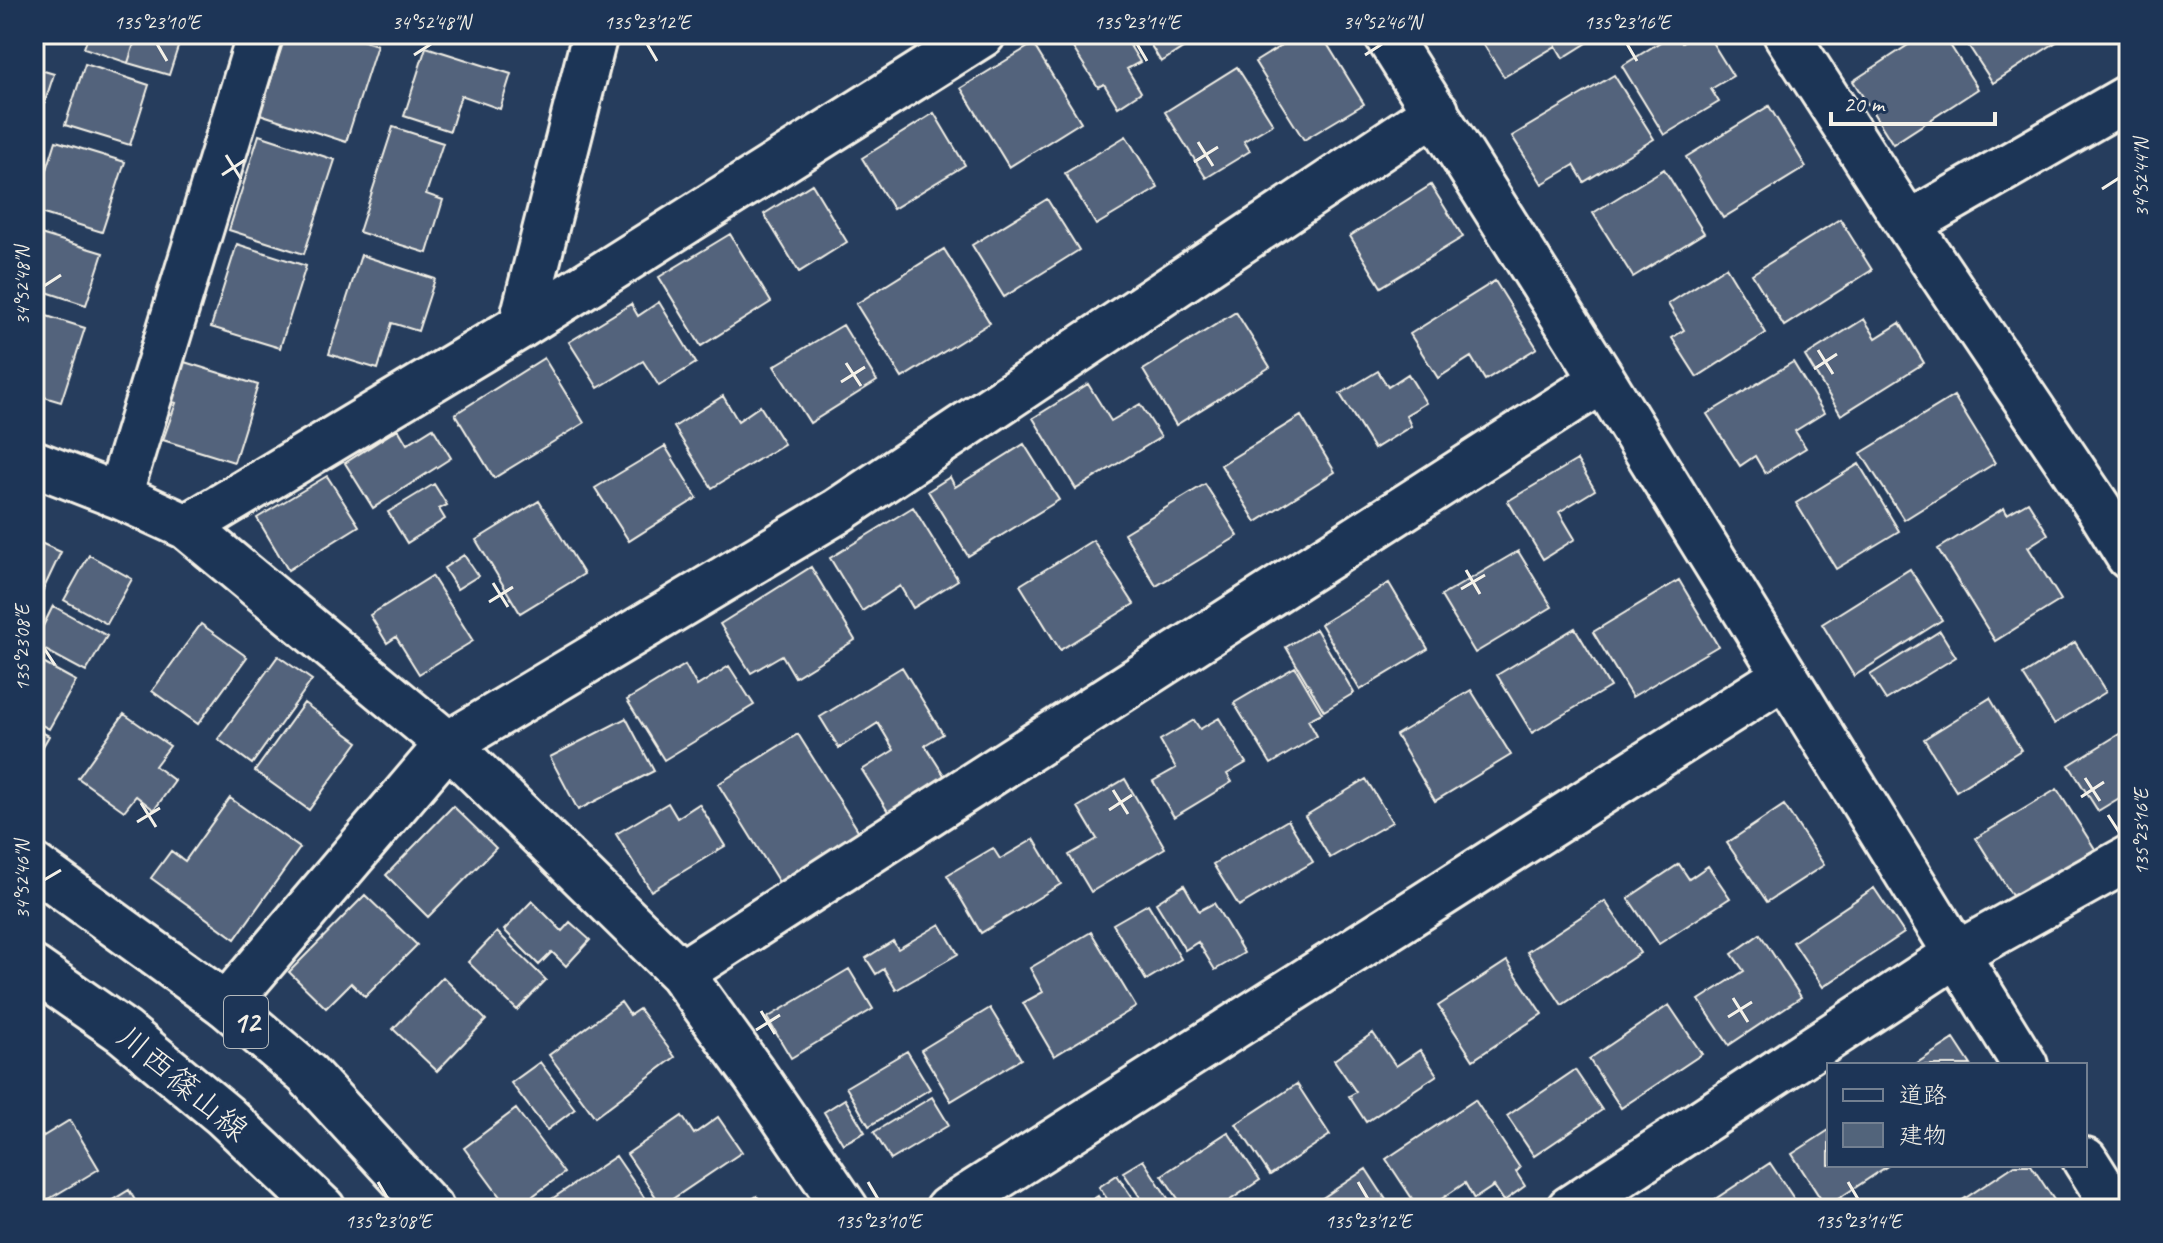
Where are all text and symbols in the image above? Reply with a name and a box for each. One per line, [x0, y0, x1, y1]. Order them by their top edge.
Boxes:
text: 135°23'10"E [114, 10, 203, 35]
text: 34°52'48"N [392, 10, 473, 35]
text: 135°23'12"E [604, 10, 693, 35]
text: 135°23'14"E [1094, 10, 1183, 35]
text: 34°52'46"N [1343, 10, 1424, 35]
text: 135°23'16"E [1584, 10, 1673, 35]
scale bar [1831, 76, 1995, 126]
text: 20 m [1843, 89, 1886, 119]
text: 34°52'44"N [2129, 136, 2154, 217]
text: 34°52'48"N [10, 244, 35, 325]
text: 135°23'08"E [10, 602, 35, 691]
text: 135°23'16"E [2129, 786, 2154, 875]
text: 34°52'46"N [10, 838, 35, 919]
road number: 12 [224, 996, 268, 1048]
street label: 川西篠山線 [108, 1016, 257, 1151]
legend [1827, 1063, 2087, 1167]
text: 道路 [1899, 1080, 1947, 1110]
text: 建物 [1899, 1120, 1947, 1150]
text: 135°23'08"E [345, 1209, 434, 1234]
text: 135°23'10"E [835, 1209, 924, 1234]
text: 135°23'12"E [1325, 1209, 1414, 1234]
text: 135°23'14"E [1815, 1209, 1904, 1234]

